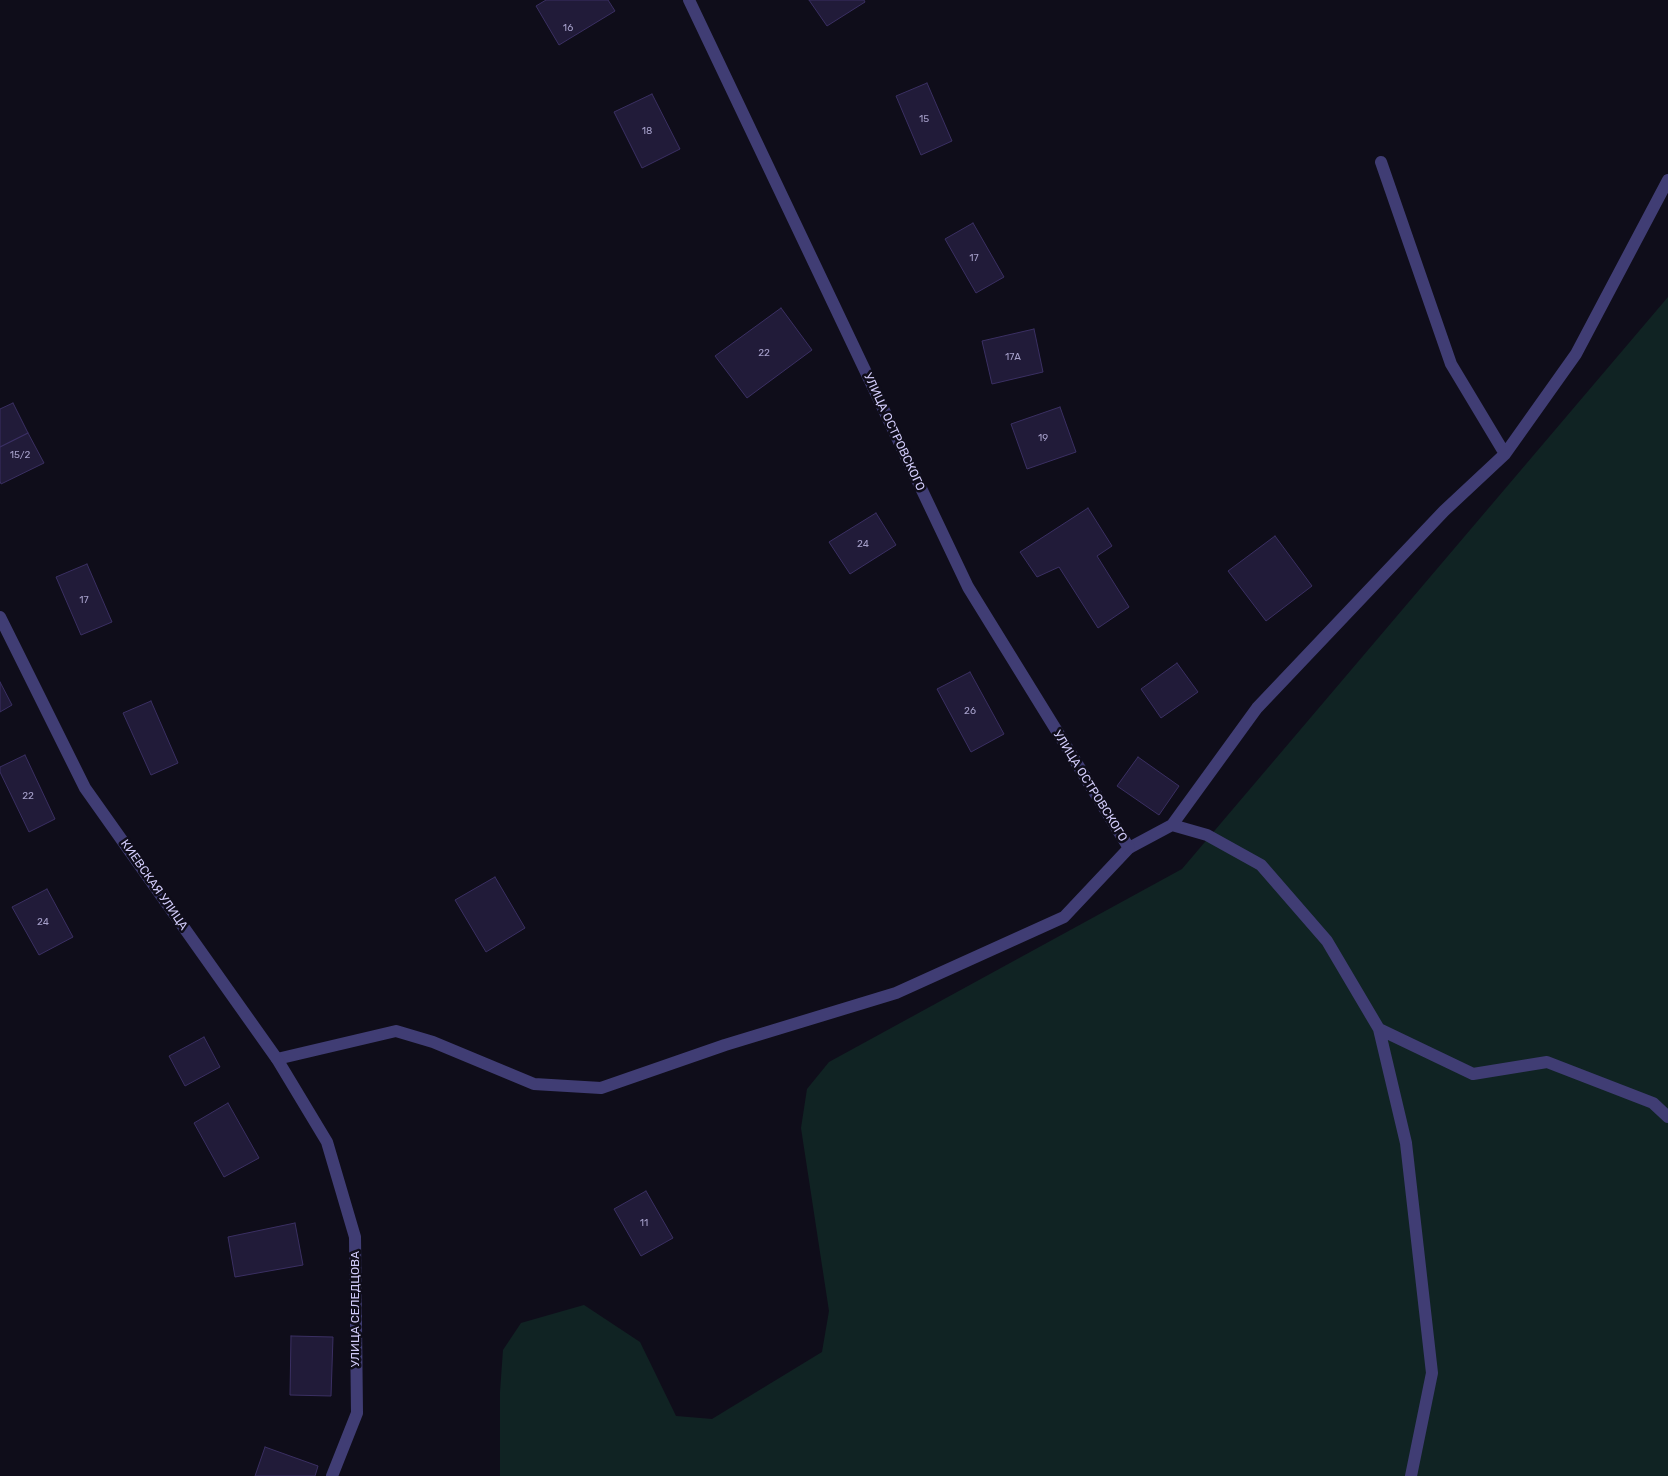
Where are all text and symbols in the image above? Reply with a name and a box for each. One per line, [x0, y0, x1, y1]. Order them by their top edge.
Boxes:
house number: 16 [563, 22, 573, 34]
house number: 15 [919, 113, 929, 125]
house number: 18 [642, 125, 652, 137]
house number: 17 [969, 252, 979, 264]
house number: 22 [758, 347, 770, 359]
house number: 17А [1005, 351, 1021, 363]
street label: УЛИЦА ОСТРОВСКОГО [860, 371, 928, 493]
house number: 19 [1038, 432, 1048, 444]
house number: 15/2 [10, 449, 30, 461]
house number: 24 [857, 538, 869, 550]
house number: 17 [79, 594, 89, 606]
house number: 26 [964, 705, 976, 717]
street label: УЛИЦА ОСТРОВСКОГО [1050, 728, 1130, 844]
house number: 22 [22, 790, 34, 802]
street label: КИЕВСКАЯ УЛИЦА [117, 837, 191, 933]
house number: 24 [37, 916, 49, 928]
house number: 11 [640, 1217, 648, 1229]
street label: УЛИЦА СЕЛЕДЦОВА [349, 1251, 363, 1367]

